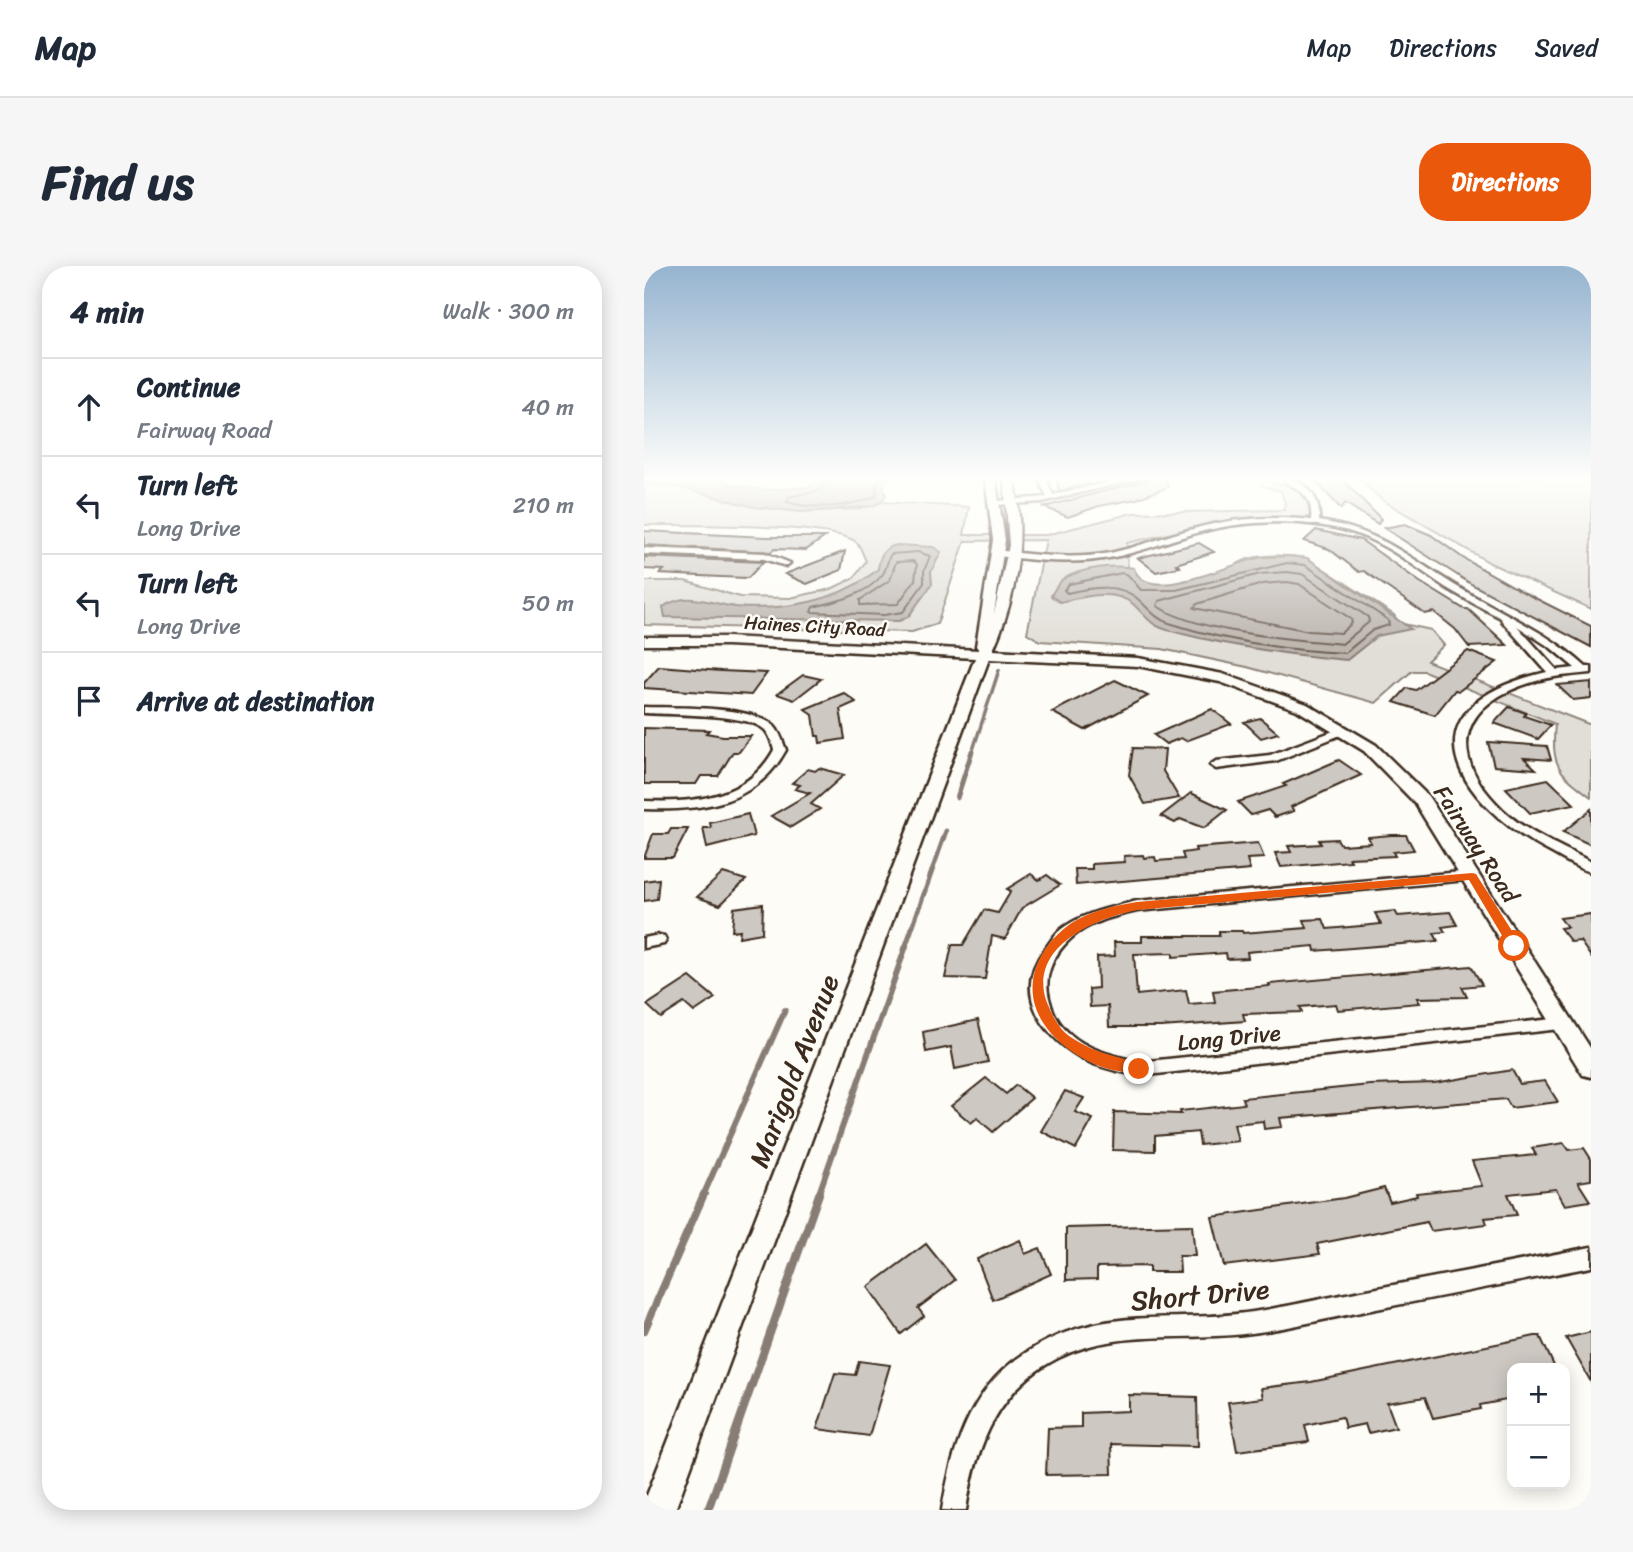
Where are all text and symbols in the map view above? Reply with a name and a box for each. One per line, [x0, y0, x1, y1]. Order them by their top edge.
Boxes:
text: Map [35, 19, 96, 77]
text: Map [1307, 27, 1351, 69]
text: Directions [1389, 27, 1497, 69]
text: Saved [1535, 27, 1598, 69]
text: Find us [42, 139, 194, 226]
button: Directions [1419, 143, 1591, 221]
text: 4 min [70, 285, 144, 339]
text: Walk · 300 m [442, 291, 574, 332]
text: Continue [137, 364, 240, 410]
text: 40 m [521, 387, 574, 428]
icon: ahead [70, 388, 108, 426]
text: Fairway Road [137, 410, 271, 451]
text: Turn left [137, 462, 237, 508]
text: 210 m [513, 485, 574, 526]
icon: left [70, 486, 108, 524]
text: Long Drive [137, 508, 241, 549]
text: Turn left [137, 560, 237, 606]
text: 50 m [522, 583, 574, 624]
icon: left [70, 584, 108, 622]
text: Long Drive [137, 606, 241, 647]
street label: Haines City Road [743, 606, 888, 646]
text: Arrive at destination [137, 678, 374, 724]
icon: arrive [70, 682, 108, 720]
street label: Fairway Road [1422, 776, 1531, 913]
route start [1498, 930, 1529, 961]
street label: Marigold Avenue [735, 967, 853, 1175]
street label: Long Drive [1175, 1012, 1283, 1064]
route end [1123, 1053, 1154, 1084]
street label: Short Drive [1129, 1265, 1271, 1325]
map controls [1507, 1363, 1570, 1489]
button: + [1507, 1363, 1570, 1426]
button: − [1507, 1426, 1570, 1489]

